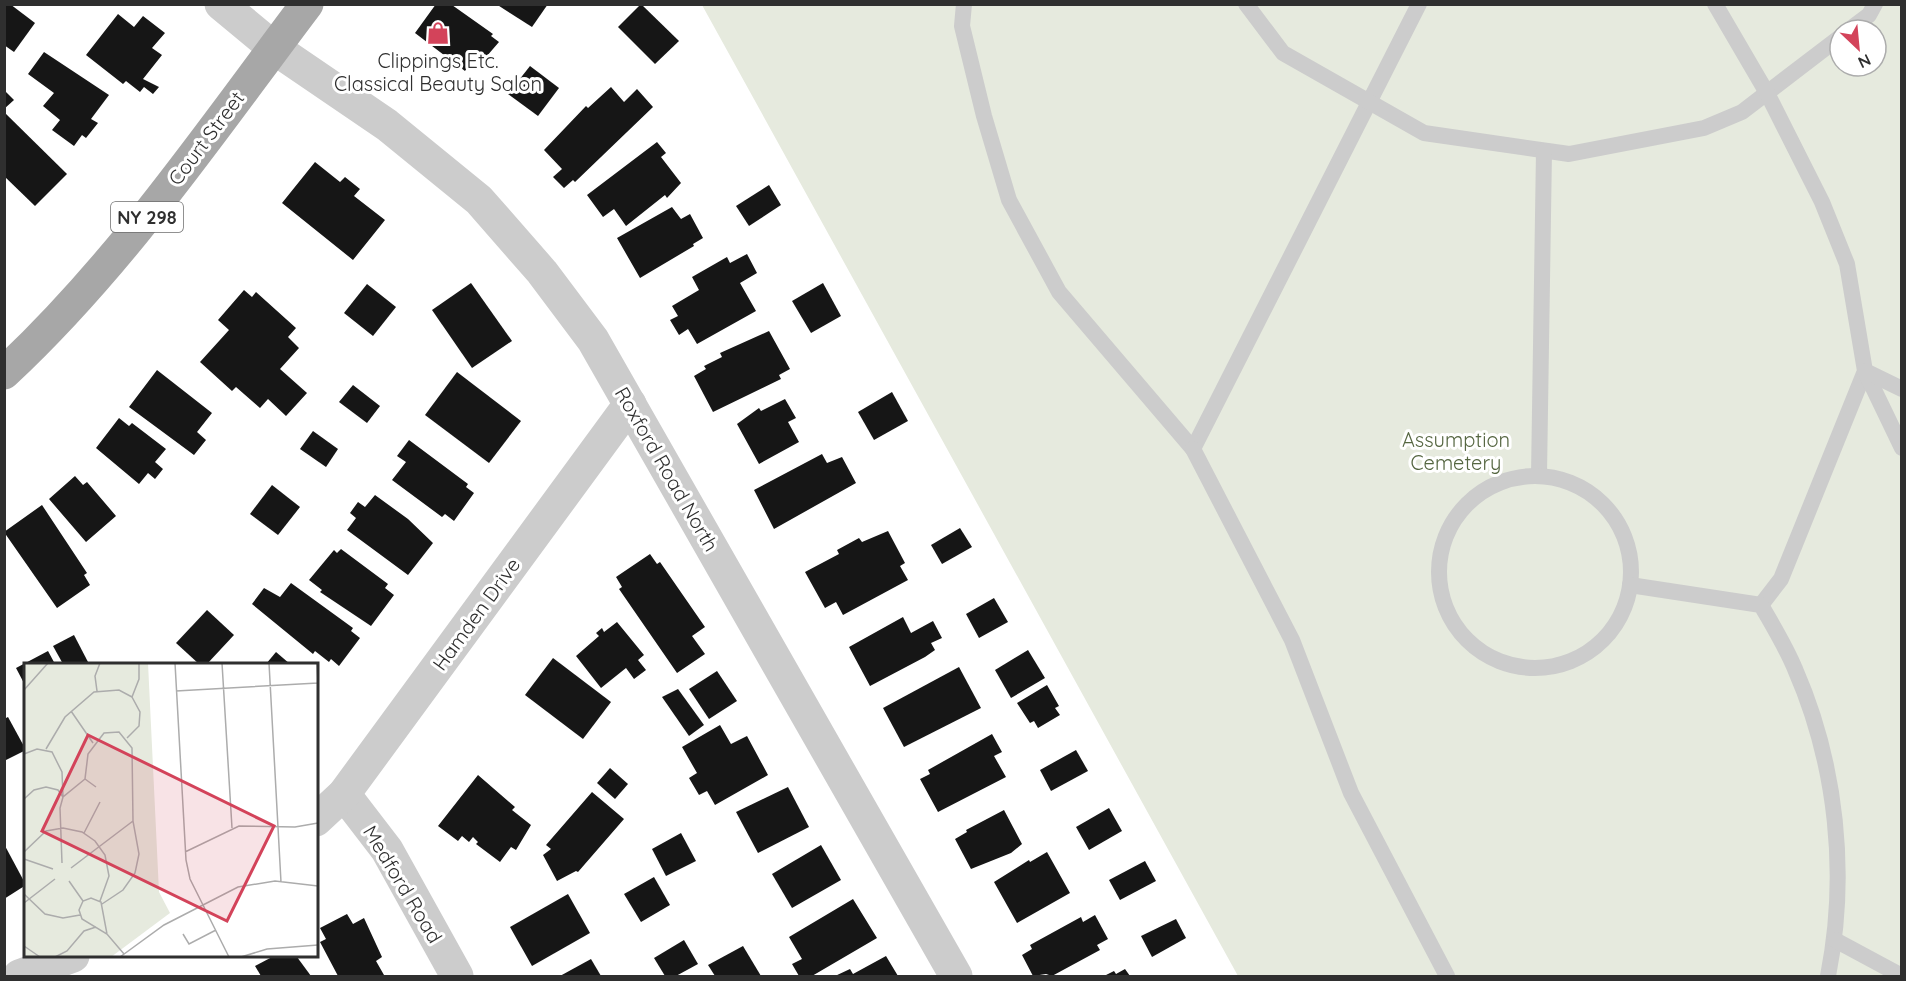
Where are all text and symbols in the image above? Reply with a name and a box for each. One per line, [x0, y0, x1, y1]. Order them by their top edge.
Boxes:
north arrow [1828, 18, 1888, 78]
shop icon: Clippings Etc. Classical Beauty Salon [425, 20, 451, 46]
place label: Clippings Etc. Classical Beauty Salon [334, 48, 542, 96]
text: N [1855, 50, 1874, 73]
street label: Court Street [163, 86, 250, 190]
road number: NY 298 [111, 202, 183, 232]
street label: Roxford Road North [610, 382, 724, 556]
park label: Assumption Cemetery [1402, 427, 1510, 475]
street label: Hamden Drive [427, 553, 525, 675]
inset map [24, 663, 318, 957]
street label: Medford Road [358, 821, 448, 947]

